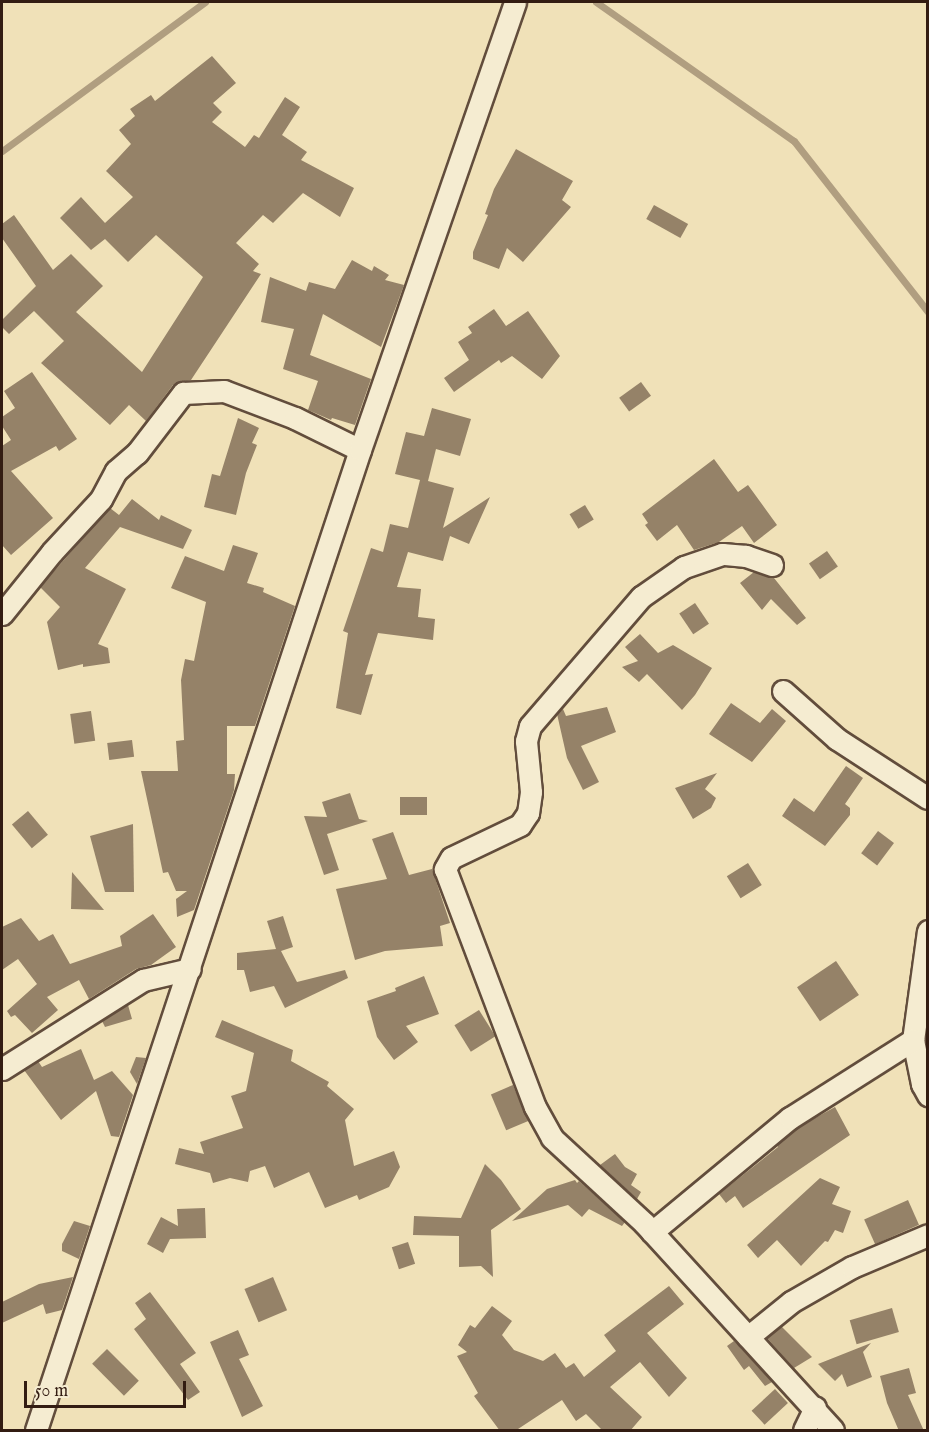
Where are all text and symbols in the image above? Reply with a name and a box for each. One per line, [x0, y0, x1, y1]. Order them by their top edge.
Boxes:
scale bar [27, 1369, 189, 1407]
text: 50 m [35, 1380, 68, 1403]

